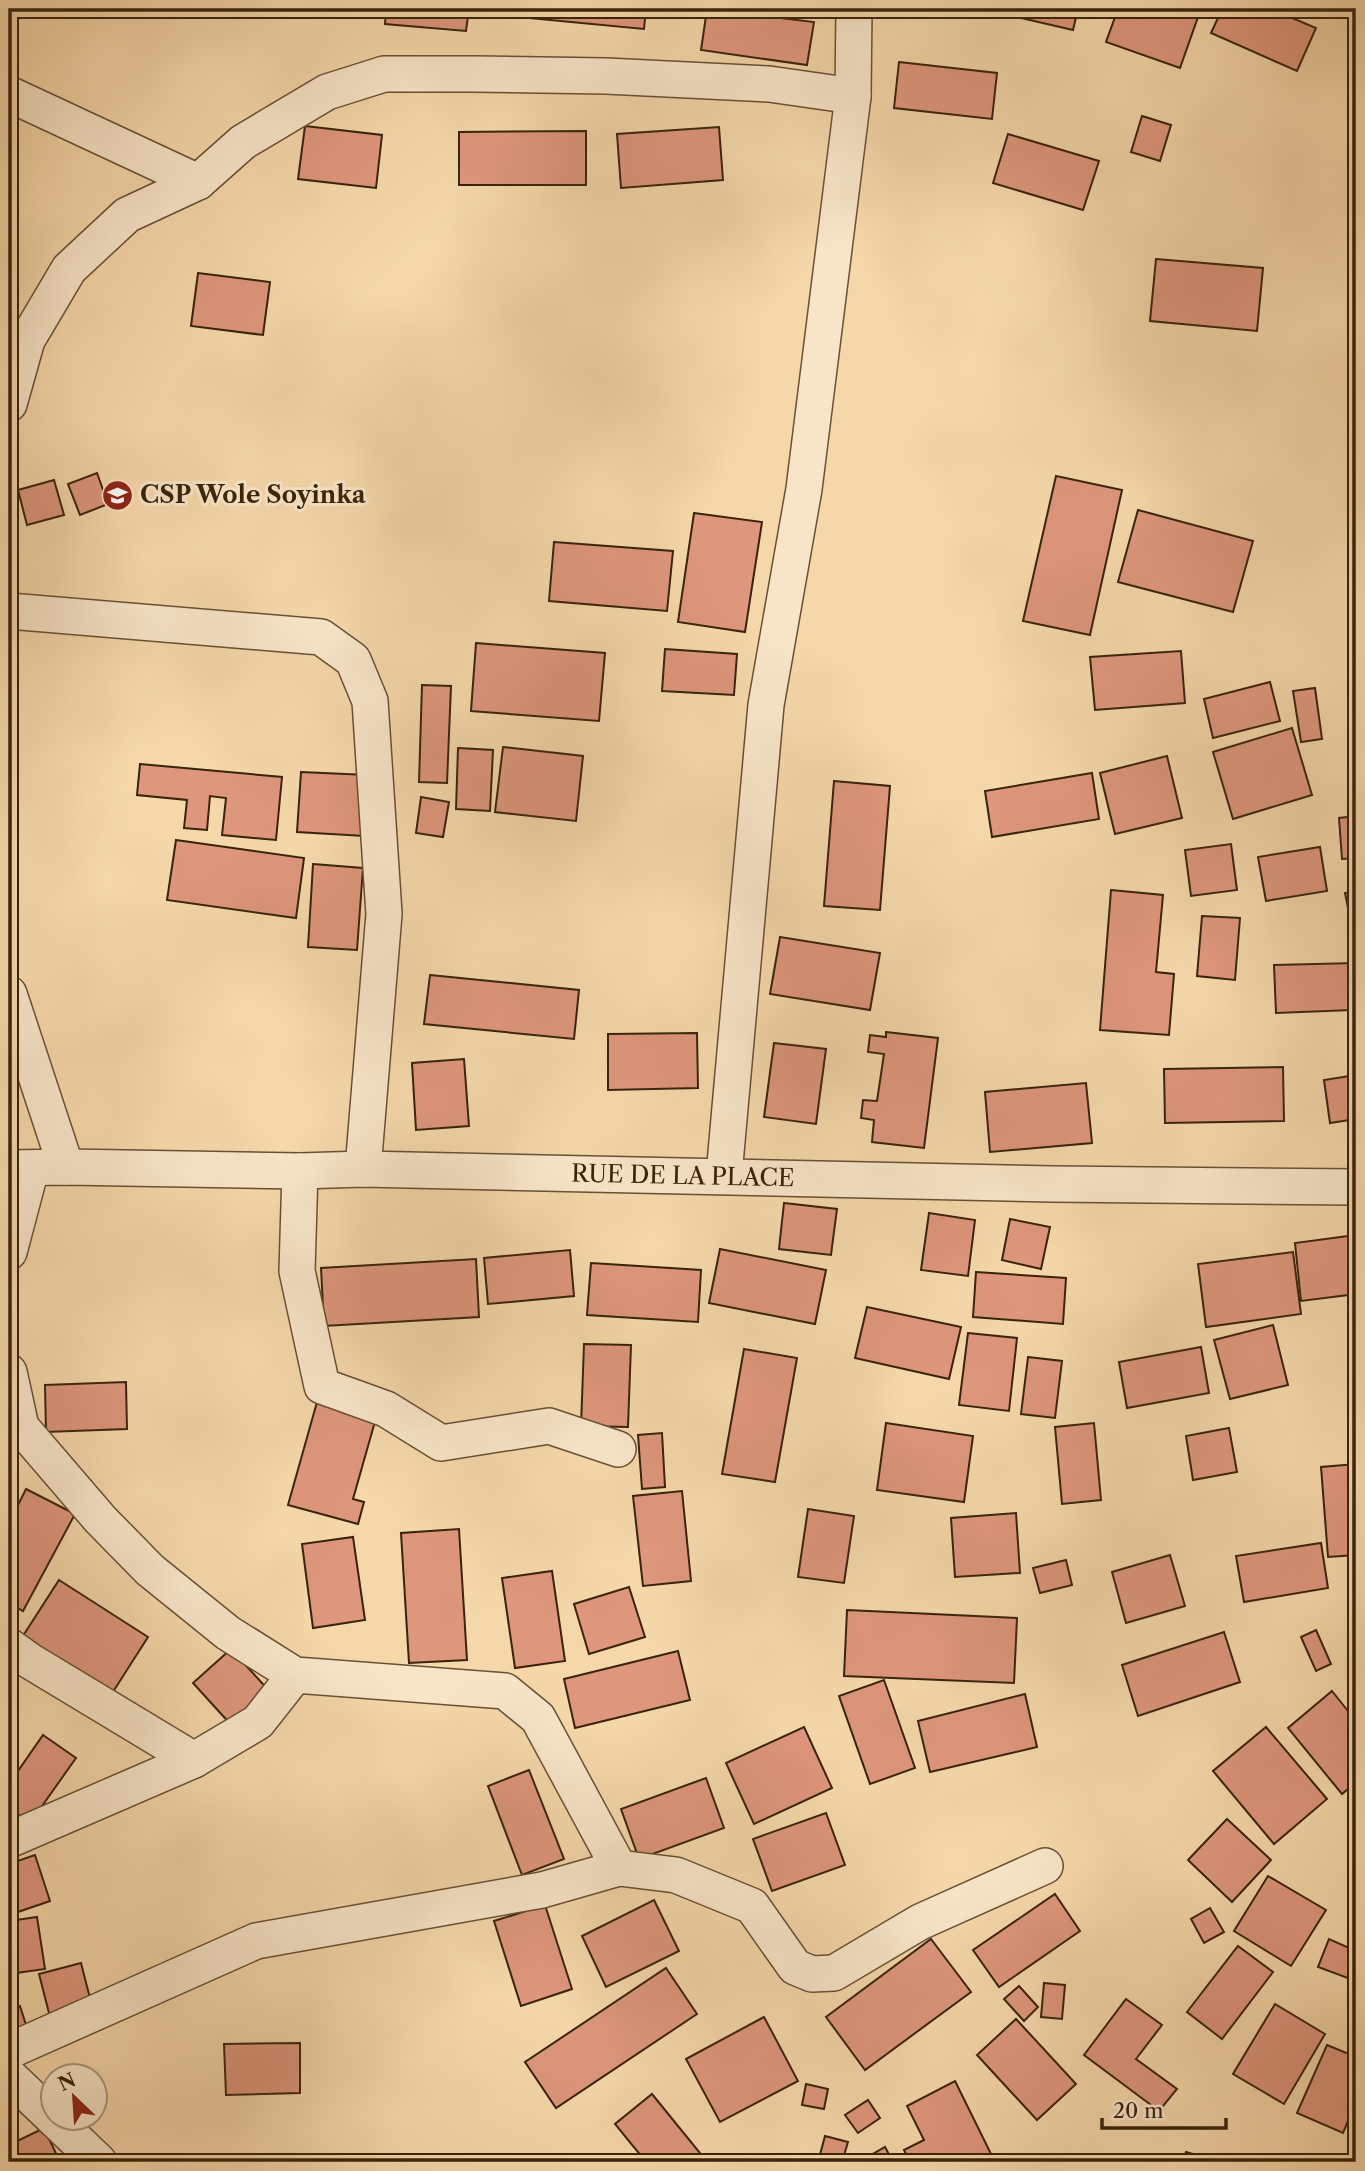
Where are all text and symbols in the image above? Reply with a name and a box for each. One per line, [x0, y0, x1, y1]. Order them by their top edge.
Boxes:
school or university icon: CSP Wole Soyinka [100, 478, 134, 512]
place label: CSP Wole Soyinka [140, 480, 367, 509]
street label: RUE DE LA PLACE [571, 1159, 795, 1192]
north arrow [38, 2062, 108, 2132]
text: N [55, 2068, 79, 2096]
scale bar [1102, 2087, 1227, 2131]
text: 20 m [1113, 2098, 1164, 2123]

